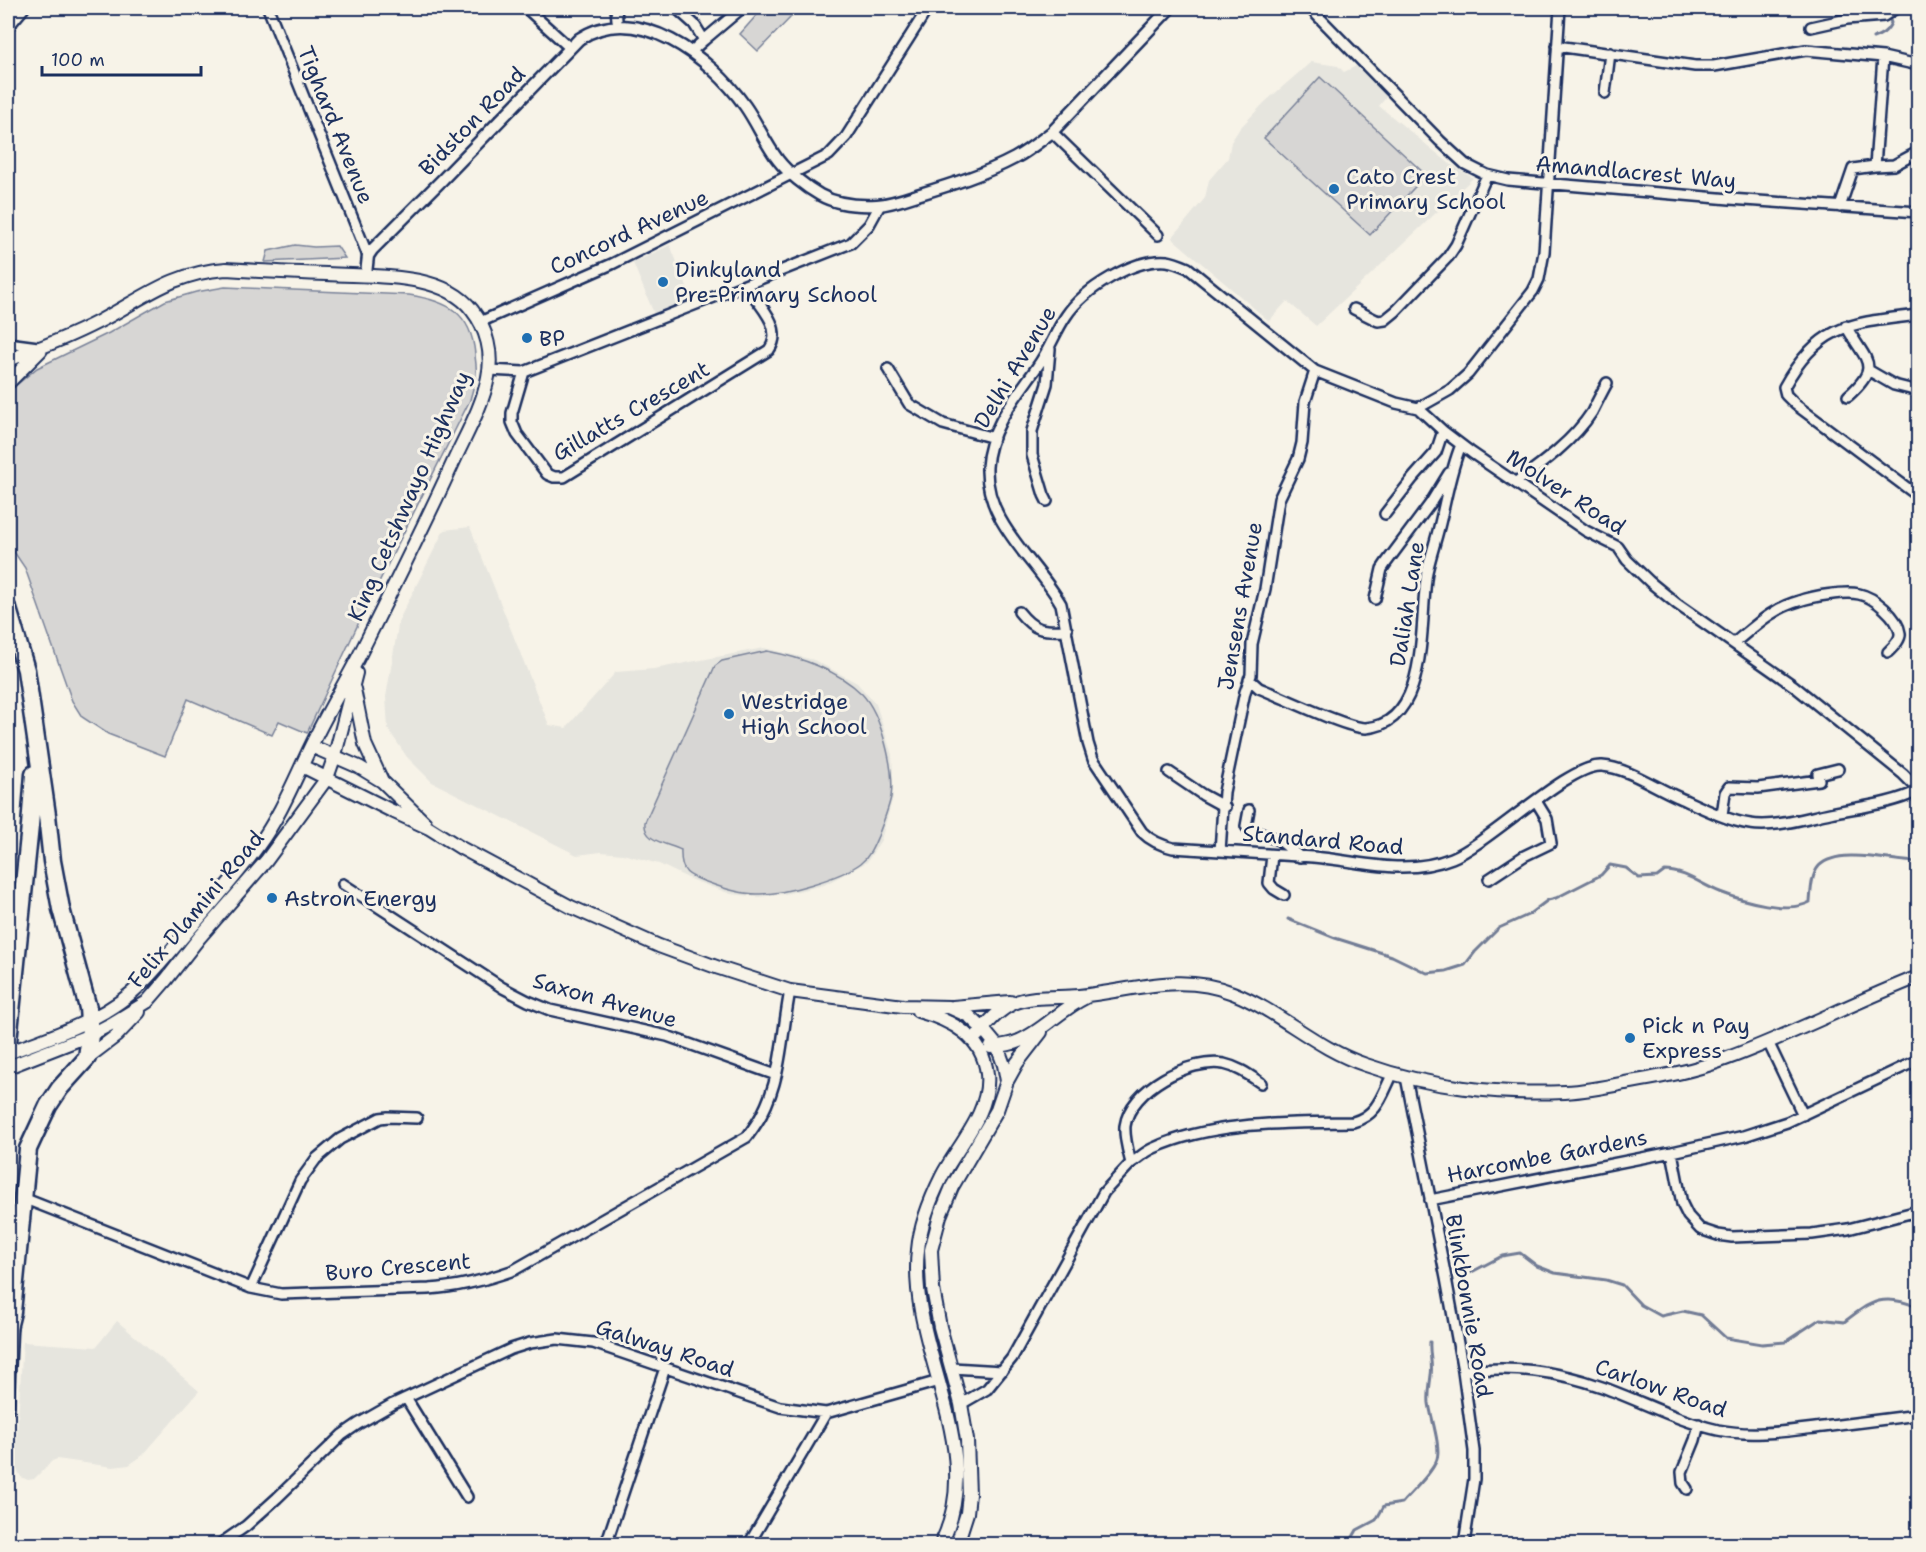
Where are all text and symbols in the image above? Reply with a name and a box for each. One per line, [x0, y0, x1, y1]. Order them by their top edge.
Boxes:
scale bar [42, 39, 201, 77]
street label: Tighard Avenue [291, 42, 381, 208]
text: 100 m [51, 48, 105, 72]
street label: Bidston Road [412, 60, 532, 182]
street label: Amandlacrest Way [1534, 149, 1738, 195]
place label: Cato Crest Primary School [1346, 162, 1506, 216]
marker: Cato Crest Primary School [1327, 182, 1341, 196]
street label: Concord Avenue [545, 183, 713, 281]
place label: Dinkyland Pre-Primary School [675, 255, 877, 309]
marker: Dinkyland Pre-Primary School [656, 275, 670, 289]
street label: Delhi Avenue [967, 300, 1063, 434]
place label: BP [539, 324, 565, 353]
marker: BP [520, 331, 534, 345]
street label: Gillatts Crescent [547, 354, 715, 468]
street label: King Cetshwayo Highway [341, 366, 477, 626]
street label: Molver Road [1501, 443, 1631, 542]
street label: Jensens Avenue [1211, 519, 1269, 693]
street label: Daliah Lane [1383, 539, 1431, 669]
place label: Westridge High School [741, 687, 867, 741]
marker: Westridge High School [722, 707, 736, 721]
street label: Standard Road [1241, 819, 1405, 861]
street label: Felix Dlamini Road [121, 824, 271, 994]
place label: Astron Energy [284, 884, 437, 913]
marker: Astron Energy [265, 891, 279, 905]
street label: Saxon Avenue [529, 966, 681, 1034]
place label: Pick n Pay Express [1642, 1011, 1750, 1065]
marker: Pick n Pay Express [1623, 1031, 1637, 1045]
street label: Harcombe Gardens [1444, 1122, 1650, 1190]
street label: Blinkbonnie Road [1439, 1212, 1499, 1400]
street label: Buro Crescent [324, 1246, 472, 1288]
street label: Galway Road [592, 1312, 738, 1384]
street label: Carlow Road [1591, 1352, 1731, 1424]

